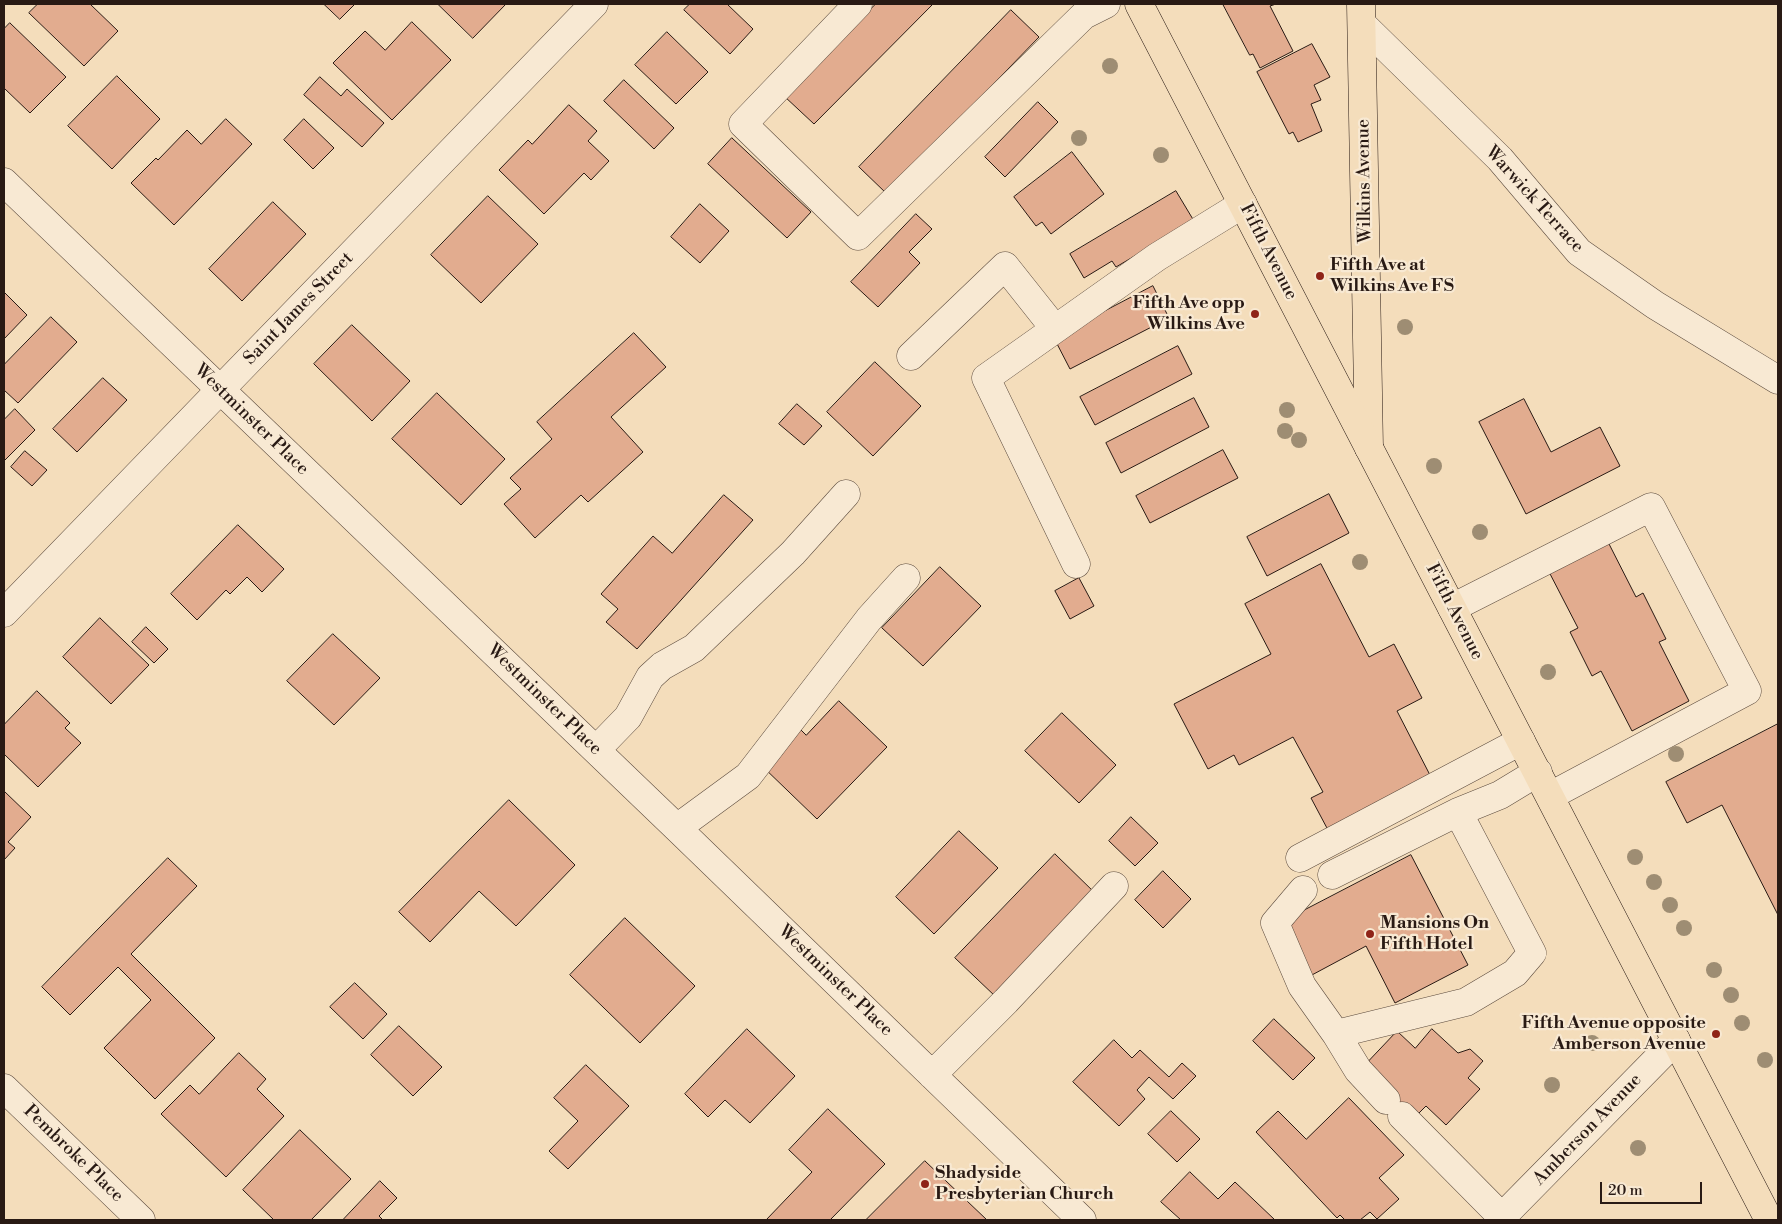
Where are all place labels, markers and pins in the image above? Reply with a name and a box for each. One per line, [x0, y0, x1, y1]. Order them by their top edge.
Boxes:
place label: Fifth Ave at Wilkins Ave FS [1330, 255, 1454, 298]
marker: Fifth Ave at Wilkins Ave FS [1314, 270, 1326, 282]
place label: Fifth Ave opp Wilkins Ave [1132, 293, 1245, 336]
marker: Fifth Ave opp Wilkins Ave [1249, 308, 1261, 320]
place label: Mansions On Fifth Hotel [1380, 913, 1489, 956]
marker: Mansions On Fifth Hotel [1364, 928, 1376, 940]
place label: Fifth Avenue opposite Amberson Avenue [1522, 1013, 1706, 1056]
marker: Fifth Avenue opposite Amberson Avenue [1710, 1028, 1722, 1040]
place label: Shadyside Presbyterian Church [935, 1163, 1114, 1206]
marker: Shadyside Presbyterian Church [919, 1178, 931, 1190]

